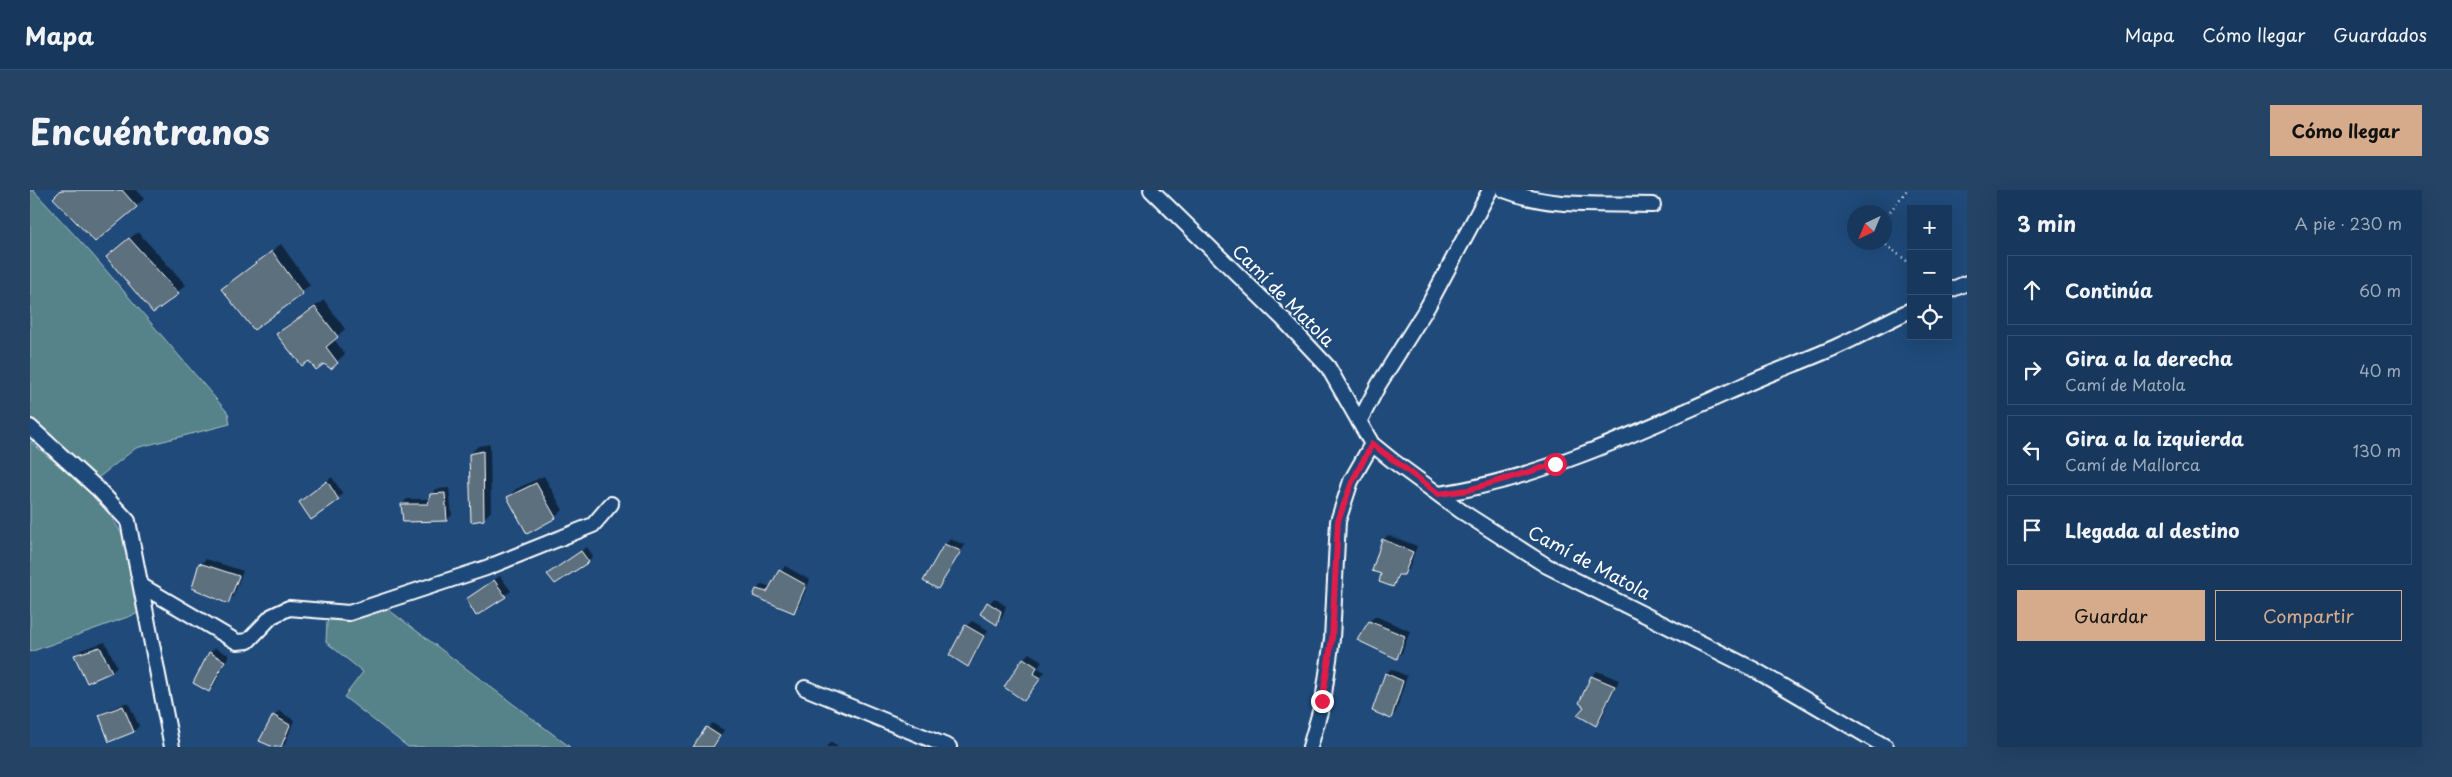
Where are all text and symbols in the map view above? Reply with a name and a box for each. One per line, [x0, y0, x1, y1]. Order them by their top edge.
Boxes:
text: Mapa [25, 17, 94, 53]
text: Mapa [2125, 21, 2174, 48]
text: Cómo llegar [2202, 21, 2305, 48]
text: Guardados [2333, 21, 2427, 48]
text: Encuéntranos [30, 104, 270, 157]
button: Cómo llegar [2270, 105, 2422, 156]
north arrow [1847, 205, 1892, 250]
map controls [1907, 205, 1952, 340]
button: + [1907, 205, 1952, 250]
text: 3 min [2017, 207, 2076, 239]
text: A pie · 230 m [2295, 211, 2402, 235]
street label: Camí de Matola [1227, 237, 1342, 353]
button: − [1907, 250, 1952, 295]
icon: ahead [2018, 276, 2046, 304]
text: Continúa [2065, 276, 2153, 304]
text: 60 m [2359, 278, 2401, 302]
button: locate [1907, 295, 1952, 340]
text: Gira a la derecha [2065, 344, 2233, 372]
icon: right [2018, 356, 2046, 384]
text: 40 m [2359, 358, 2401, 382]
text: Camí de Matola [2065, 372, 2186, 396]
text: Gira a la izquierda [2065, 424, 2244, 452]
icon: left [2018, 436, 2046, 464]
text: 130 m [2353, 438, 2401, 462]
text: Camí de Mallorca [2065, 452, 2200, 476]
route start [1544, 453, 1567, 476]
icon: arrive [2018, 516, 2046, 544]
text: Llegada al destino [2065, 516, 2239, 544]
street label: Camí de Matola [1523, 518, 1657, 606]
button: Guardar [2017, 590, 2205, 641]
button: Compartir [2215, 590, 2402, 641]
route end [1311, 690, 1334, 713]

